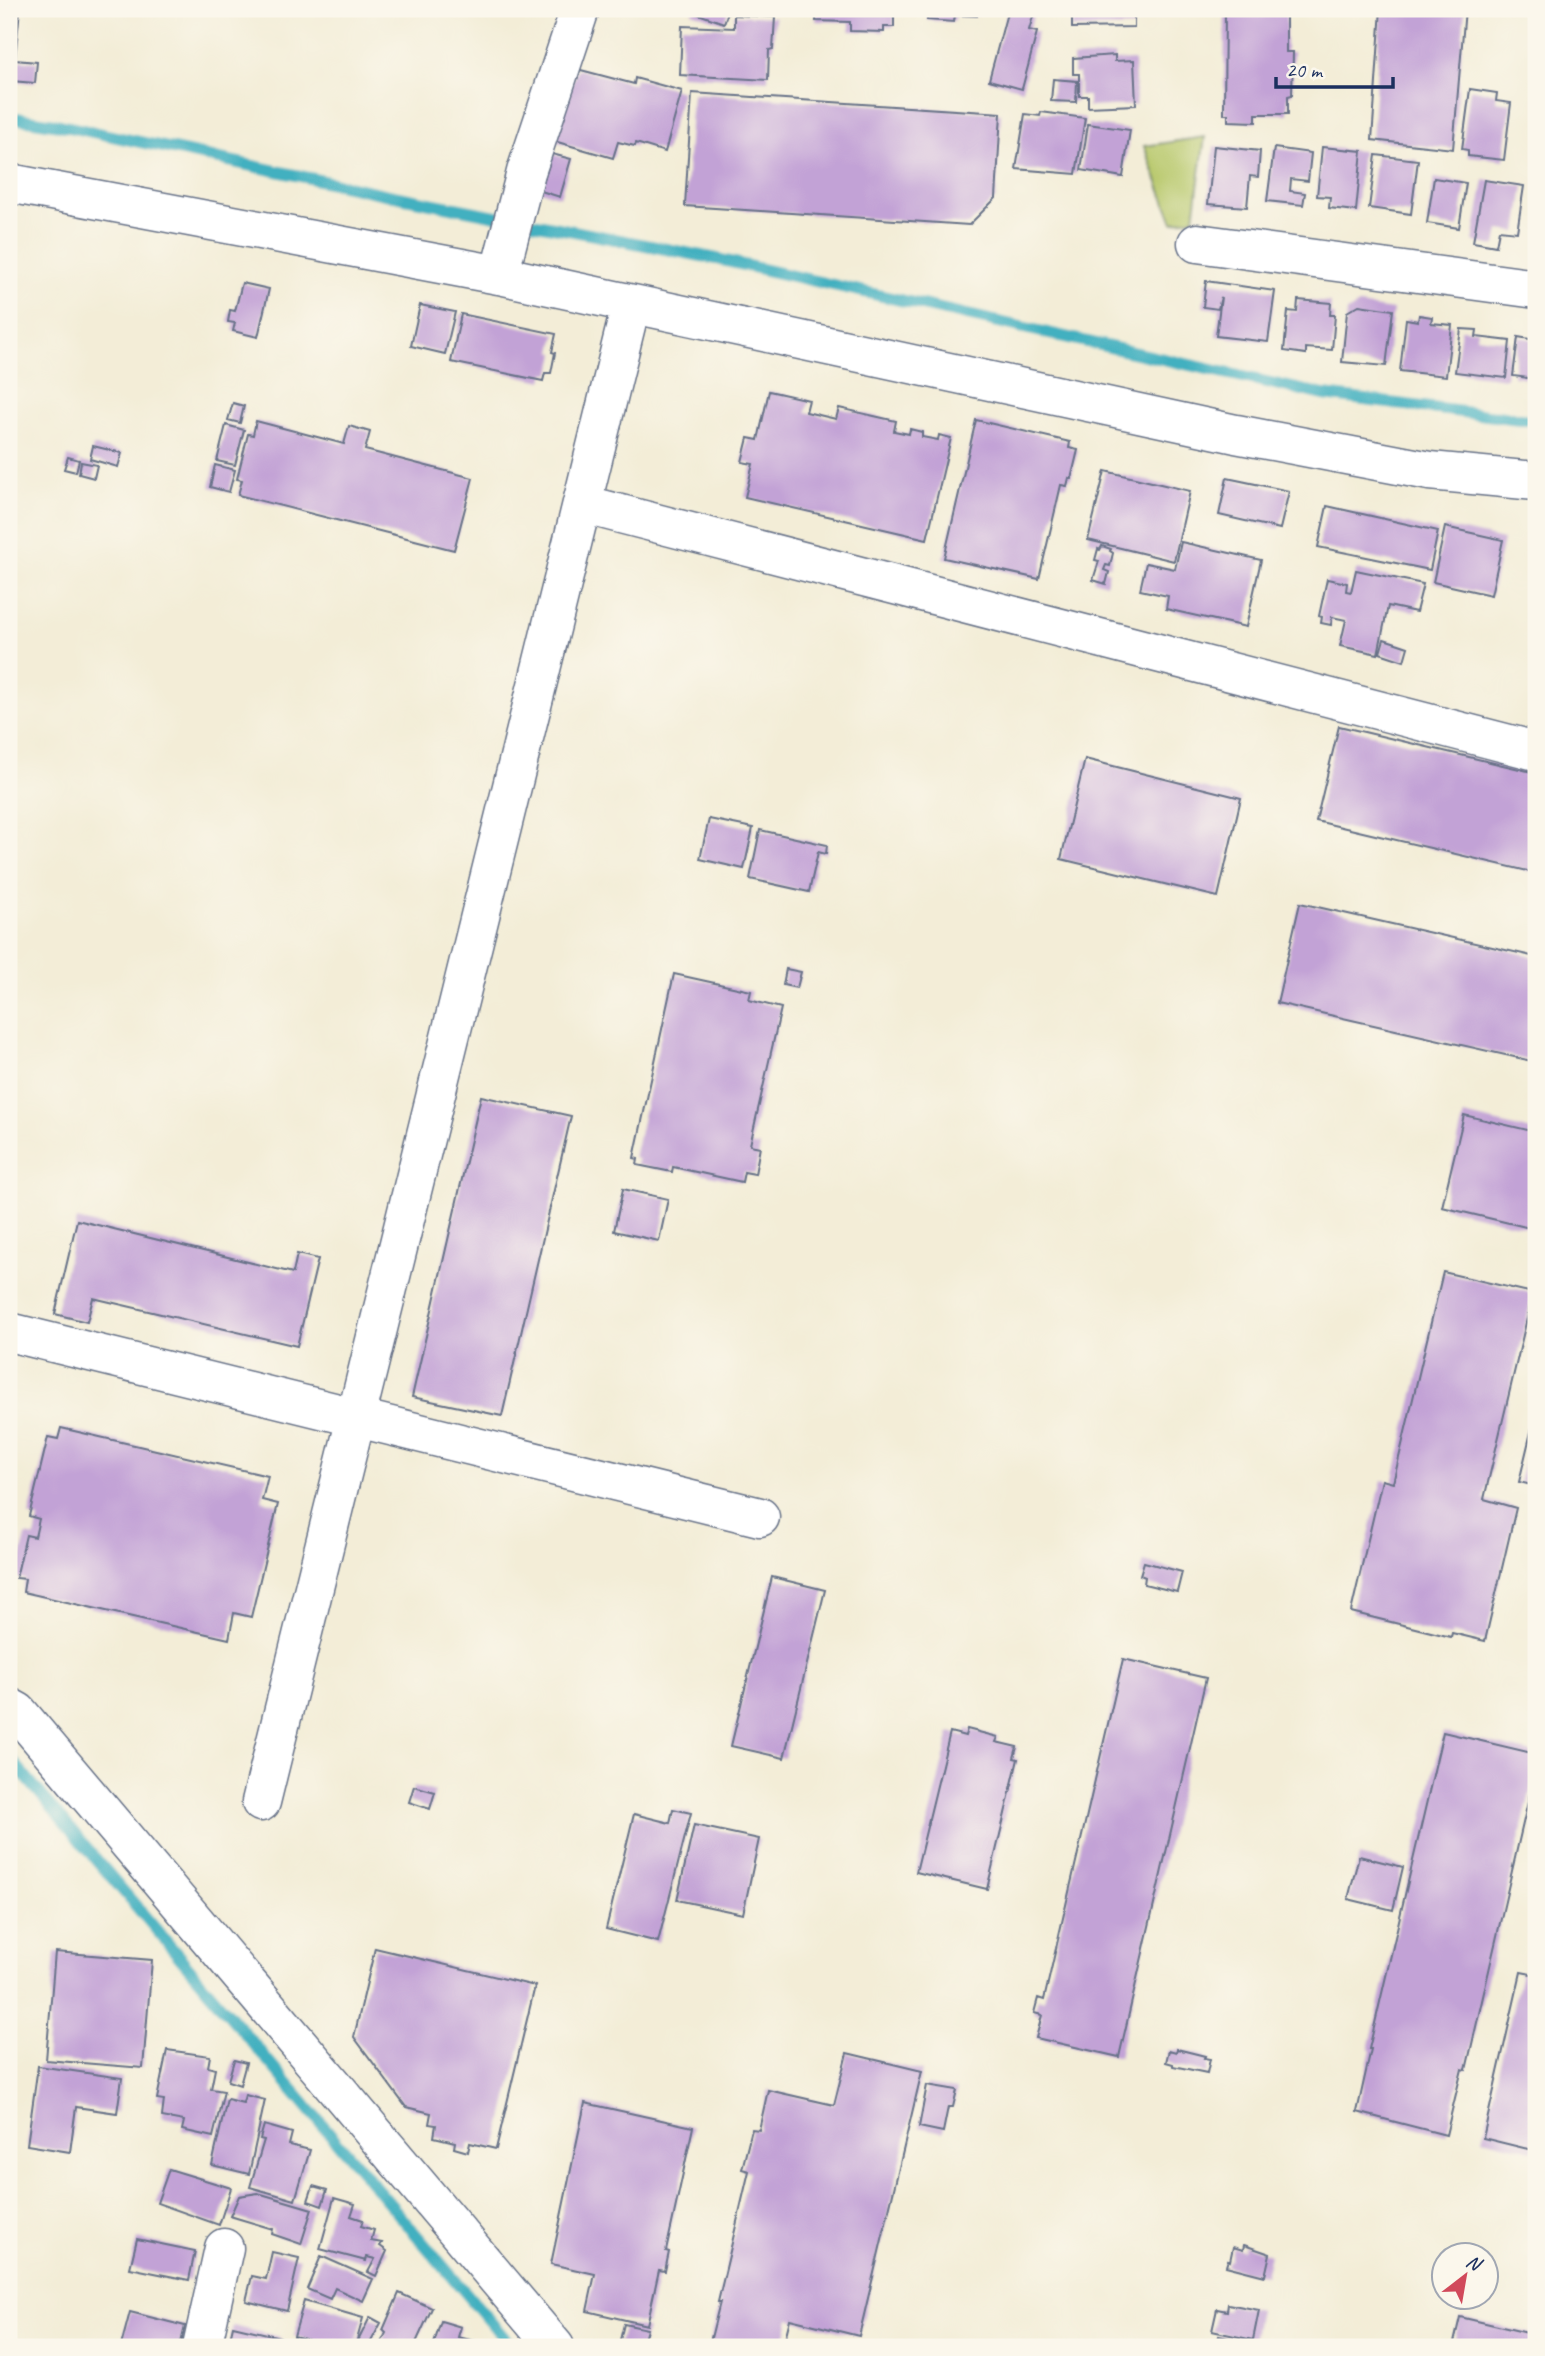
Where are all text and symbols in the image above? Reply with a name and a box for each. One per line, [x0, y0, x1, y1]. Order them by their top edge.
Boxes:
scale bar [1276, 46, 1393, 90]
text: 20 m [1286, 57, 1324, 83]
north arrow [1430, 2240, 1500, 2310]
text: N [1462, 2249, 1487, 2277]

